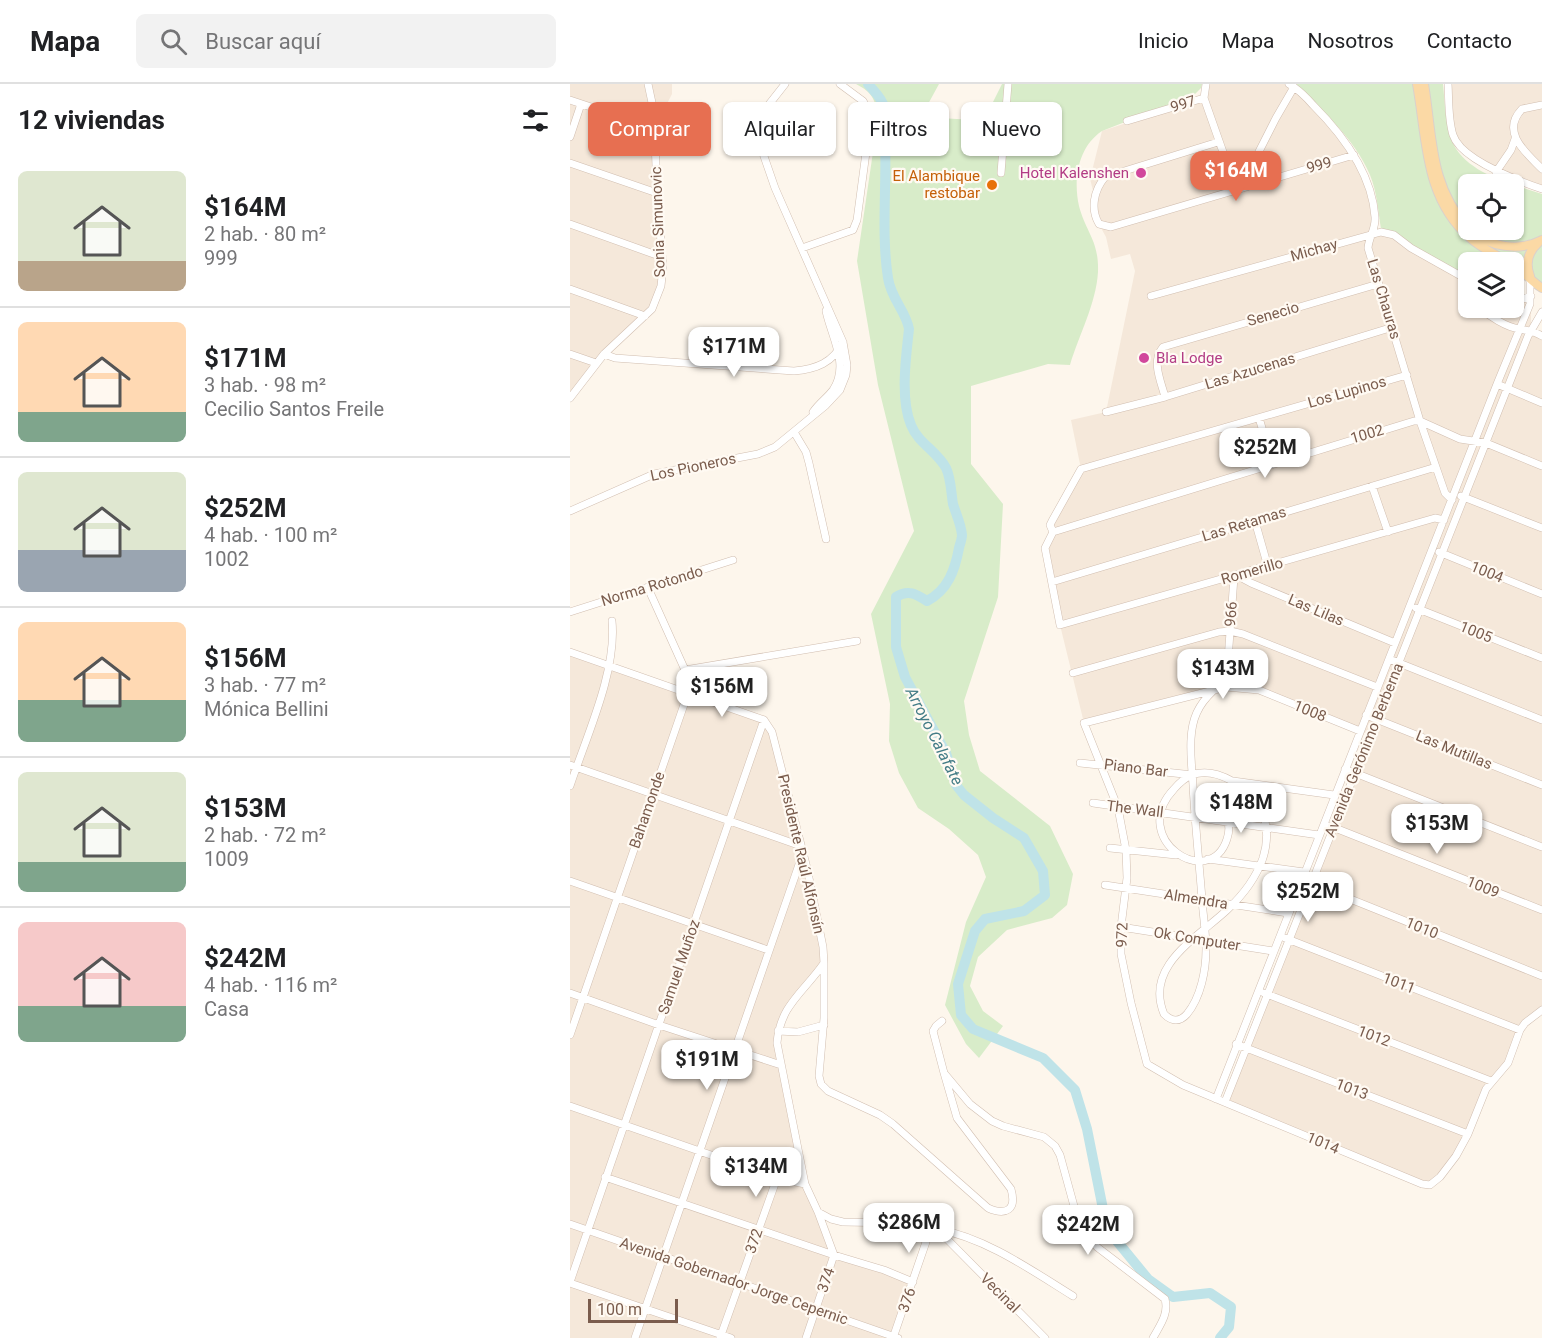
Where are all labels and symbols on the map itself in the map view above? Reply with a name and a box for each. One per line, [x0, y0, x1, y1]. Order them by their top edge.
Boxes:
street label: 997 [1168, 92, 1198, 116]
pin: $164M [1194, 151, 1278, 202]
street label: 999 [1304, 153, 1334, 177]
place label: Hotel Kalenshen [1020, 164, 1129, 182]
street label: Sonia Simunovic [647, 166, 669, 278]
marker: Hotel Kalenshen [1134, 166, 1148, 180]
place label: El Alambique restobar [893, 167, 980, 202]
marker: El Alambique restobar [985, 178, 999, 192]
street label: Michay [1288, 235, 1340, 265]
street label: Las Chauras [1363, 257, 1405, 341]
street label: Senecio [1245, 298, 1301, 330]
pin: $171M [692, 327, 776, 378]
place label: Bla Lodge [1156, 349, 1222, 367]
street label: Las Azucenas [1203, 349, 1297, 393]
marker: Bla Lodge [1137, 351, 1151, 365]
street label: Los Lupinos [1306, 372, 1388, 412]
street label: 1002 [1348, 421, 1386, 447]
pin: $252M [1223, 428, 1307, 479]
street label: Los Pioneros [648, 449, 738, 485]
street label: Las Retamas [1200, 503, 1288, 545]
street label: Romerillo [1219, 554, 1285, 588]
street label: 1004 [1468, 557, 1507, 587]
street label: Norma Rotondo [599, 562, 705, 610]
street label: Las Lilas [1285, 590, 1347, 630]
street label: 966 [1221, 601, 1241, 627]
street label: 1005 [1457, 617, 1495, 647]
pin: $143M [1181, 649, 1265, 700]
street label: Avenida Gerónimo Berberna [1321, 660, 1407, 840]
pin: $156M [680, 667, 764, 718]
water label: Arroyo Calafate [901, 683, 967, 788]
street label: 1008 [1291, 696, 1329, 726]
street label: Las Mutillas [1413, 727, 1495, 773]
street label: Piano Bar [1103, 755, 1169, 781]
street label: Bahamonde [625, 769, 669, 851]
street label: Presidente Raúl Alfonsín [774, 772, 828, 936]
pin: $148M [1199, 783, 1283, 834]
street label: The Wall [1105, 797, 1165, 821]
pin: $153M [1395, 804, 1479, 855]
pin: $252M [1266, 872, 1350, 923]
street label: 1009 [1464, 872, 1502, 902]
street label: Almendra [1163, 885, 1229, 913]
street label: 1010 [1403, 913, 1441, 943]
street label: Samuel Muñoz [654, 917, 704, 1017]
street label: 972 [1113, 922, 1131, 948]
street label: Ok Computer [1152, 923, 1242, 955]
street label: 1011 [1380, 969, 1418, 997]
street label: 1012 [1355, 1022, 1393, 1050]
pin: $191M [665, 1040, 749, 1091]
street label: 1013 [1333, 1075, 1371, 1103]
street label: 1014 [1304, 1128, 1343, 1158]
pin: $134M [714, 1147, 798, 1198]
pin: $286M [867, 1203, 951, 1254]
pin: $242M [1046, 1205, 1130, 1256]
street label: 372 [741, 1226, 767, 1256]
street label: Avenida Gobernador Jorge Cepernic [618, 1233, 851, 1329]
street label: 374 [813, 1265, 839, 1295]
street label: Vecinal [976, 1269, 1024, 1317]
street label: 376 [894, 1285, 920, 1315]
scale bar [588, 1296, 678, 1324]

